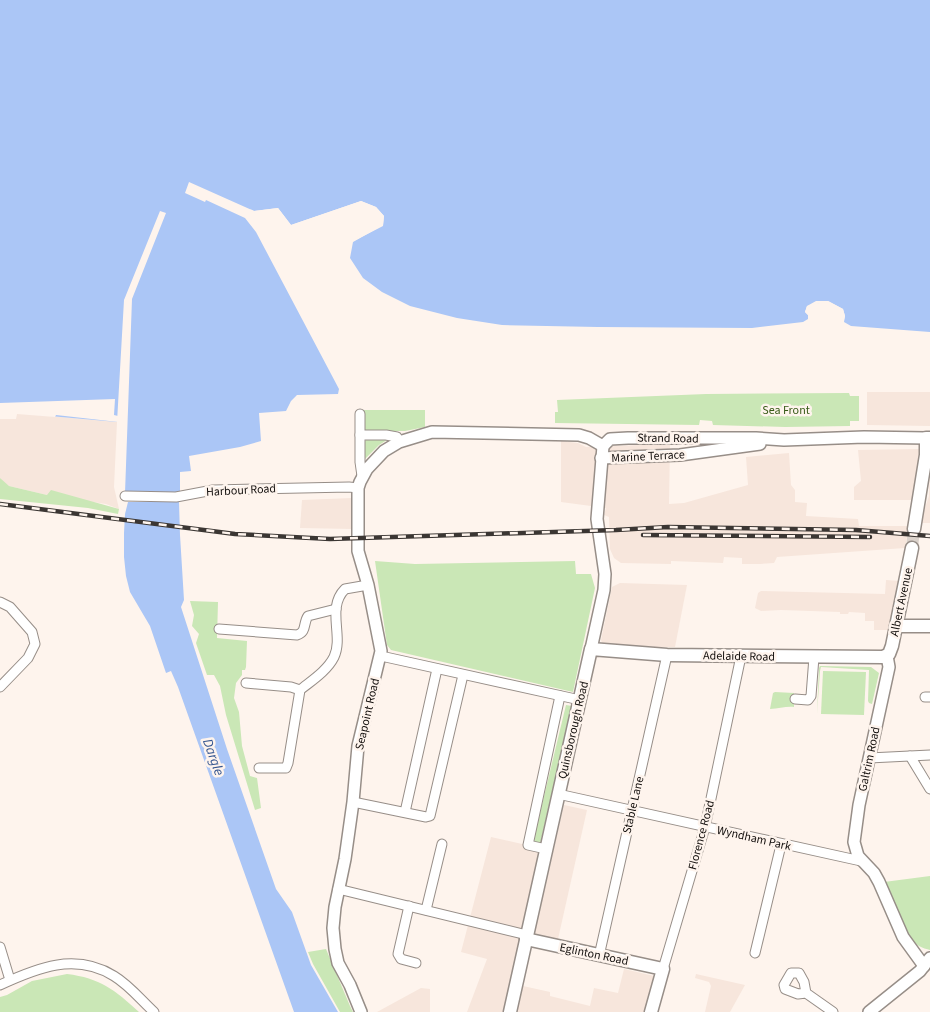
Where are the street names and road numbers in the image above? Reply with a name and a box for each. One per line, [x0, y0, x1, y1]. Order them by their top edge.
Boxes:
street label: Strand Road [637, 429, 699, 448]
street label: Marine Terrace [611, 446, 685, 467]
street label: Harbour Road [206, 480, 276, 501]
street label: Albert Avenue [886, 566, 917, 638]
street label: Adelaide Road [703, 647, 775, 666]
street label: Seapoint Road [351, 677, 384, 752]
street label: Quinsborough Road [554, 679, 593, 781]
street label: Galtrim Road [854, 725, 885, 793]
street label: Stable Lane [619, 775, 648, 835]
street label: Florence Road [684, 798, 719, 872]
street label: Wyndham Park [715, 822, 793, 855]
street label: Eglinton Road [558, 939, 630, 970]

